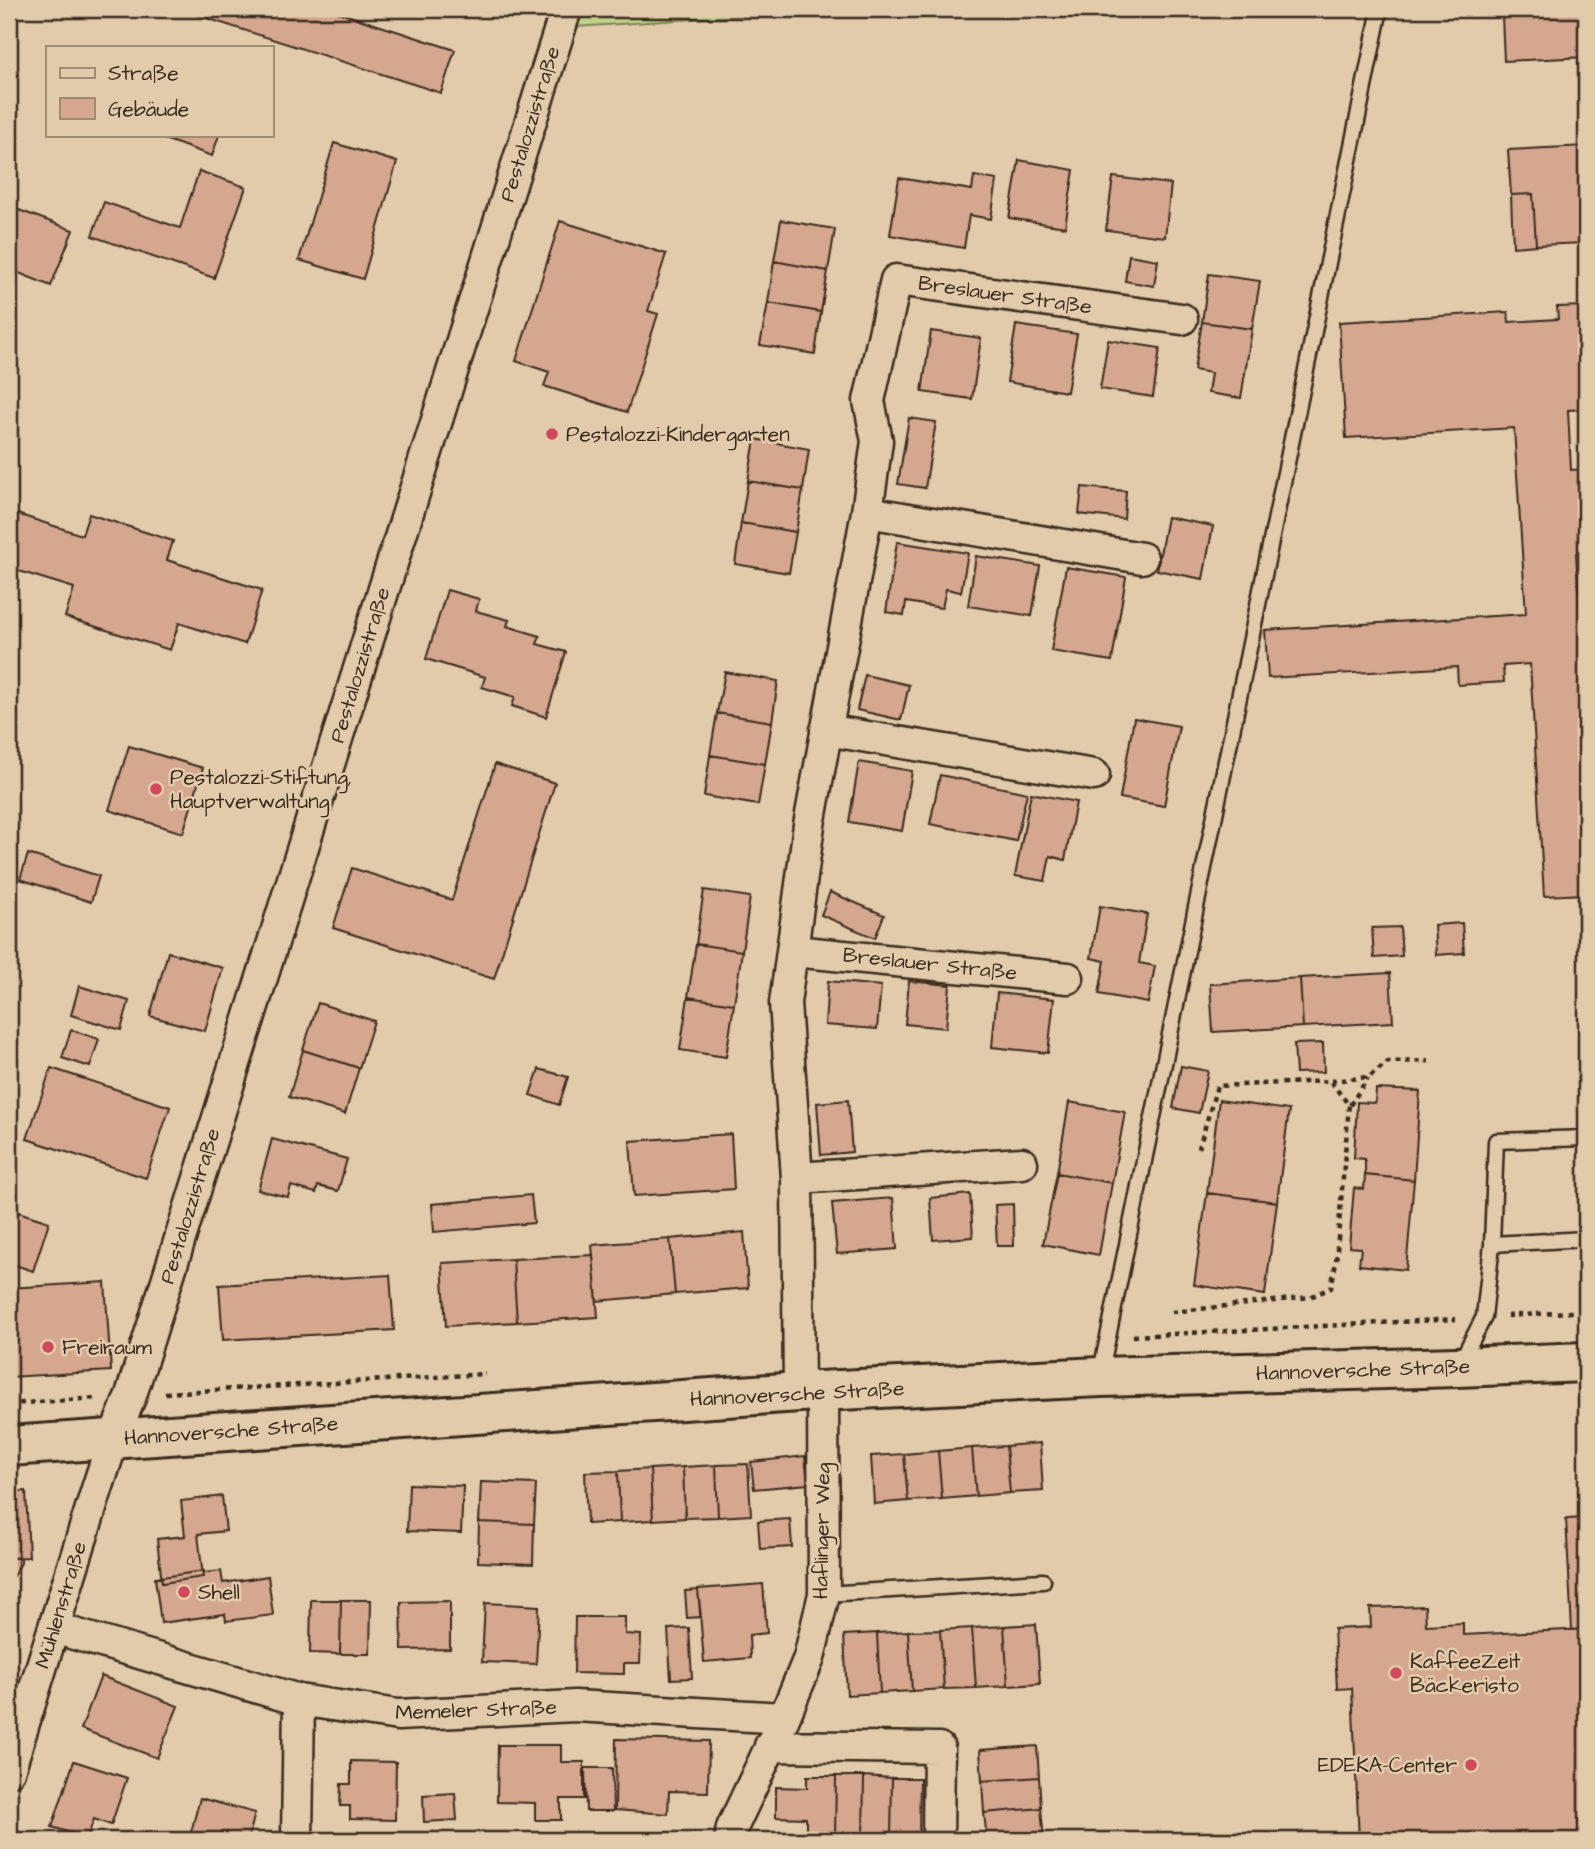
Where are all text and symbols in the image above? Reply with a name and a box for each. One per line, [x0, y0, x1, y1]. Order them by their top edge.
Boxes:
street label: Pestalozzistraße [493, 43, 567, 205]
legend [46, 46, 273, 136]
text: Straße [108, 59, 179, 88]
text: Gebäude [108, 95, 189, 124]
street label: Breslauer Straße [916, 268, 1094, 322]
place label: Pestalozzi-Kindergarten [566, 420, 790, 451]
marker: Pestalozzi-Kindergarten [544, 426, 560, 442]
street label: Pestalozzistraße [323, 584, 397, 746]
place label: Pestalozzi-Stiftung, Hauptverwaltung [170, 763, 352, 818]
marker: Pestalozzi-Stiftung, Hauptverwaltung [148, 781, 164, 797]
street label: Breslauer Straße [841, 940, 1019, 988]
street label: Pestalozzistraße [153, 1125, 227, 1287]
place label: Freiraum [62, 1333, 153, 1362]
marker: Freiraum [40, 1339, 56, 1355]
street label: Hannoversche Straße [1255, 1352, 1471, 1388]
street label: Hannoversche Straße [689, 1374, 905, 1414]
street label: Hannoversche Straße [123, 1409, 339, 1453]
street label: Haflinger Weg [806, 1462, 840, 1600]
street label: Mühlenstraße [28, 1538, 94, 1672]
place label: Shell [198, 1578, 240, 1607]
marker: Shell [176, 1584, 192, 1600]
place label: KaffeeZeit Bäckeristo [1410, 1647, 1521, 1700]
marker: KaffeeZeit Bäckeristo [1388, 1665, 1404, 1681]
street label: Memeler Straße [395, 1693, 557, 1727]
place label: EDEKA-Center [1318, 1751, 1457, 1780]
marker: EDEKA-Center [1463, 1757, 1479, 1773]

